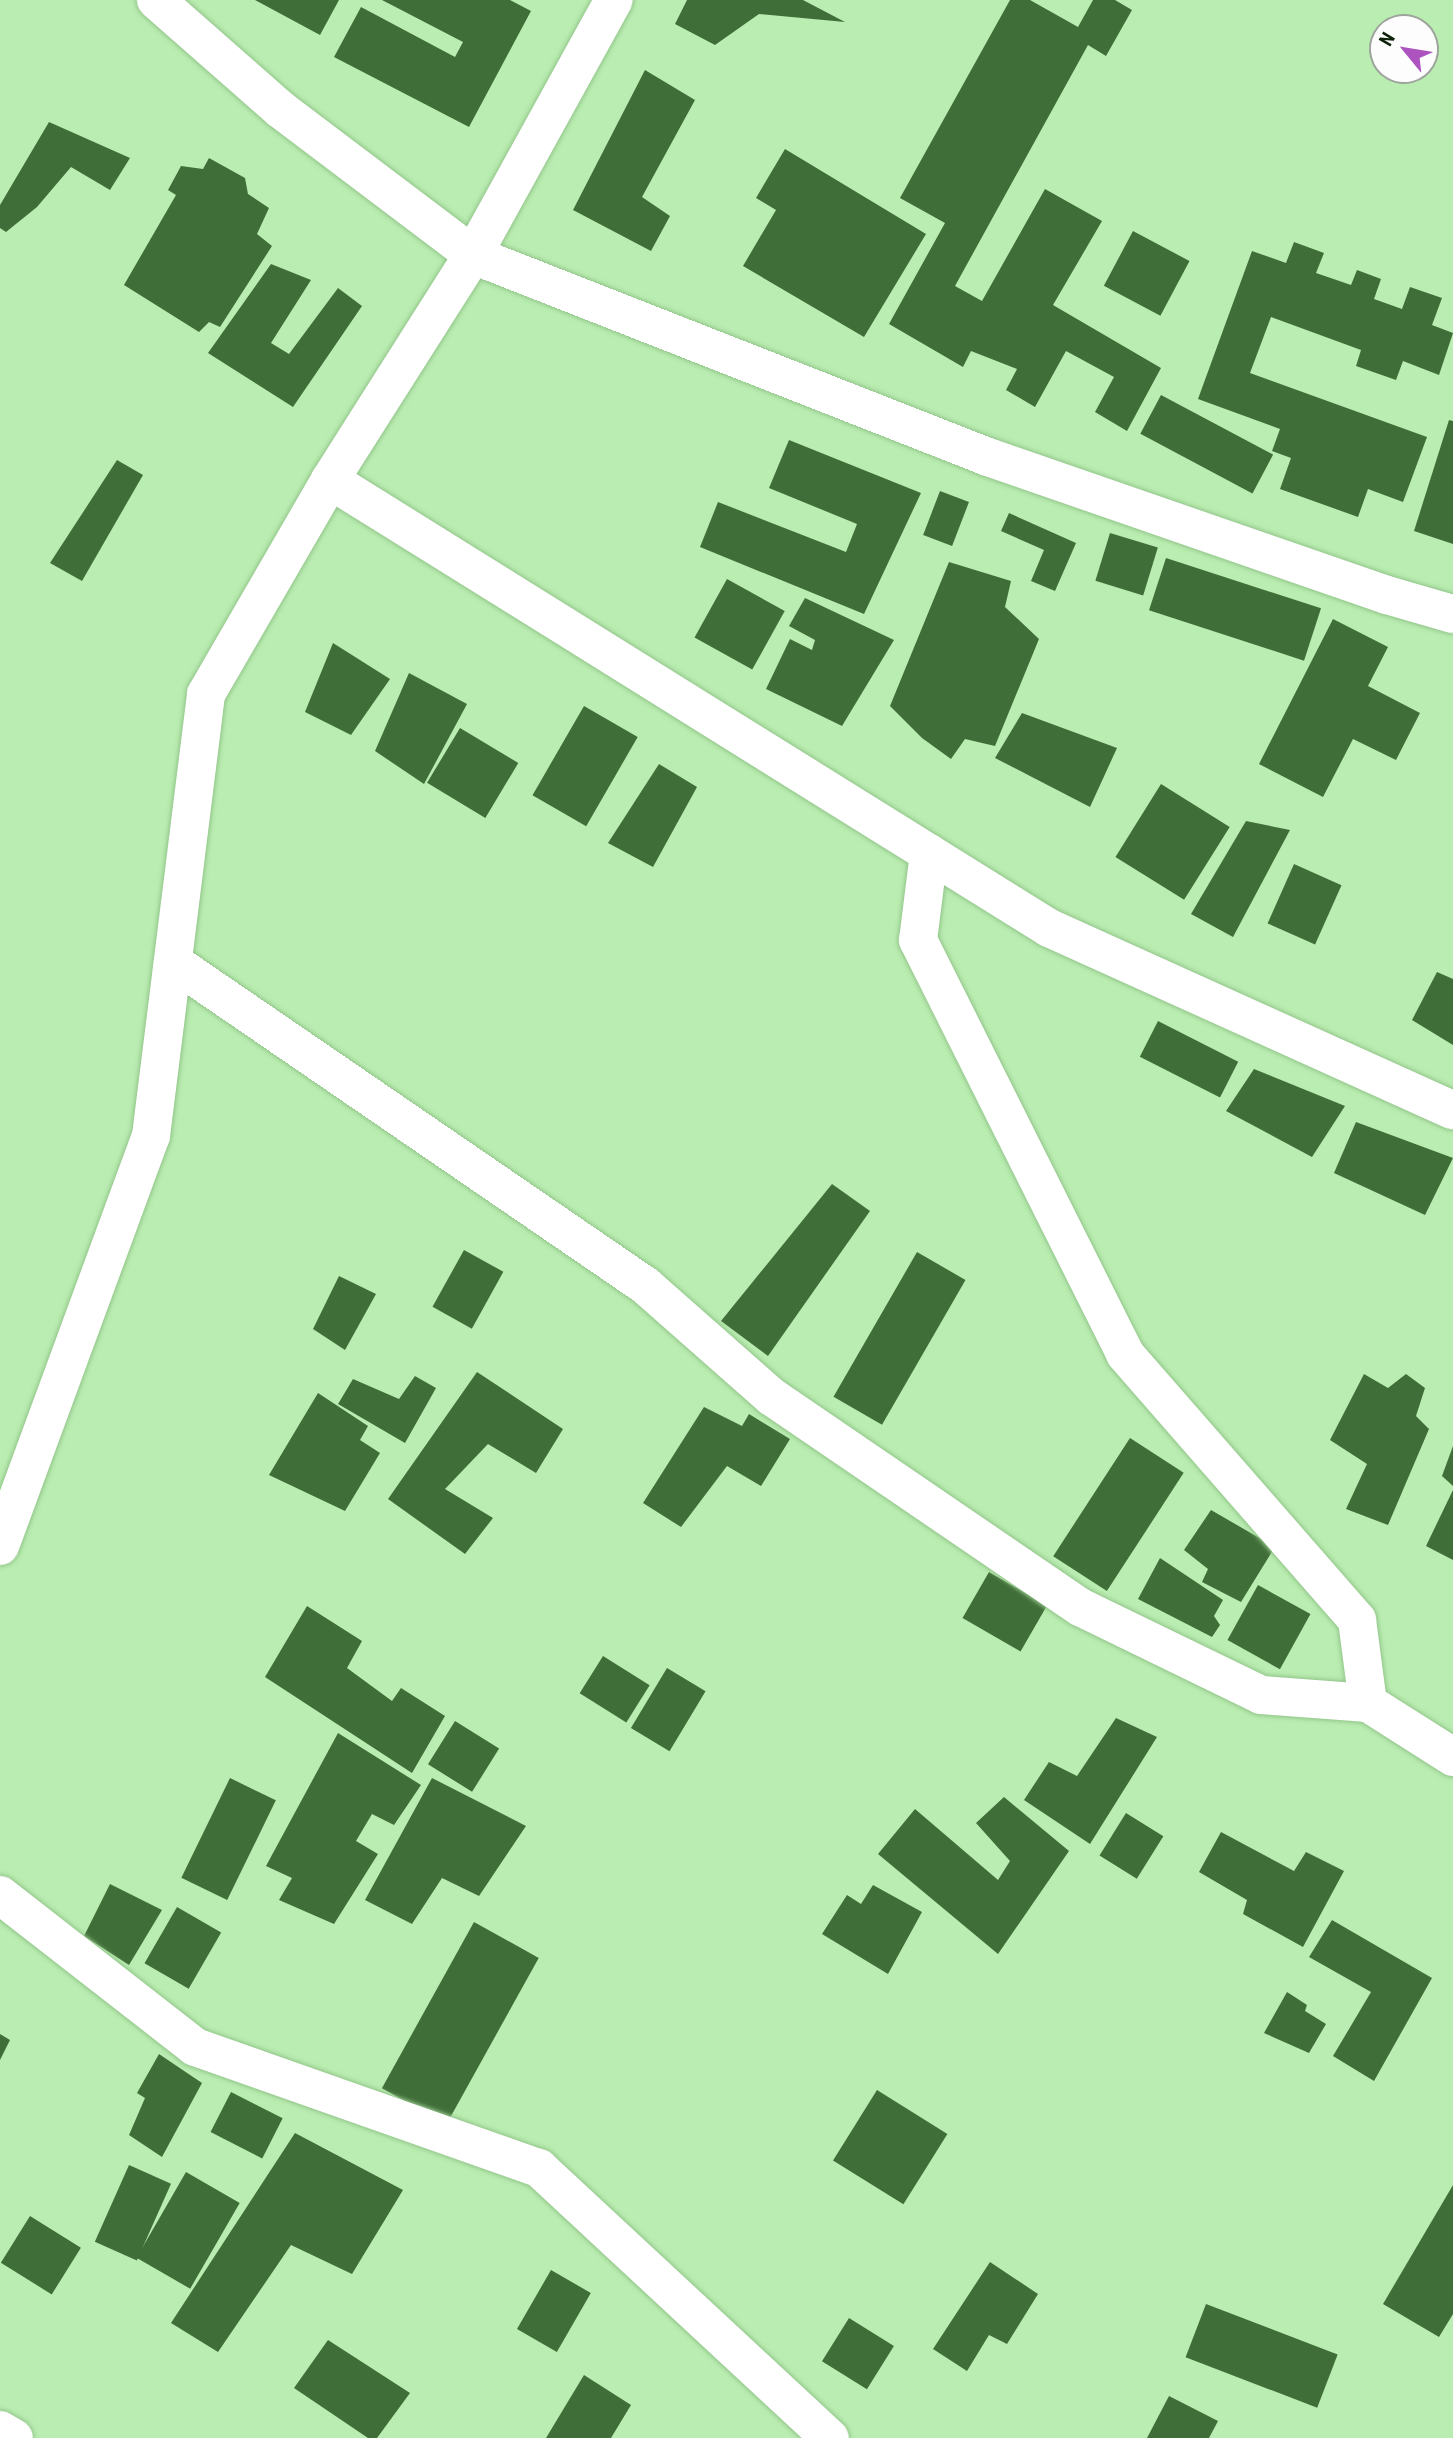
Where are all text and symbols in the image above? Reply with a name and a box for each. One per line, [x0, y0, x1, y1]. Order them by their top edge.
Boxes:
north arrow [1369, 14, 1439, 84]
text: N [1374, 28, 1400, 50]

